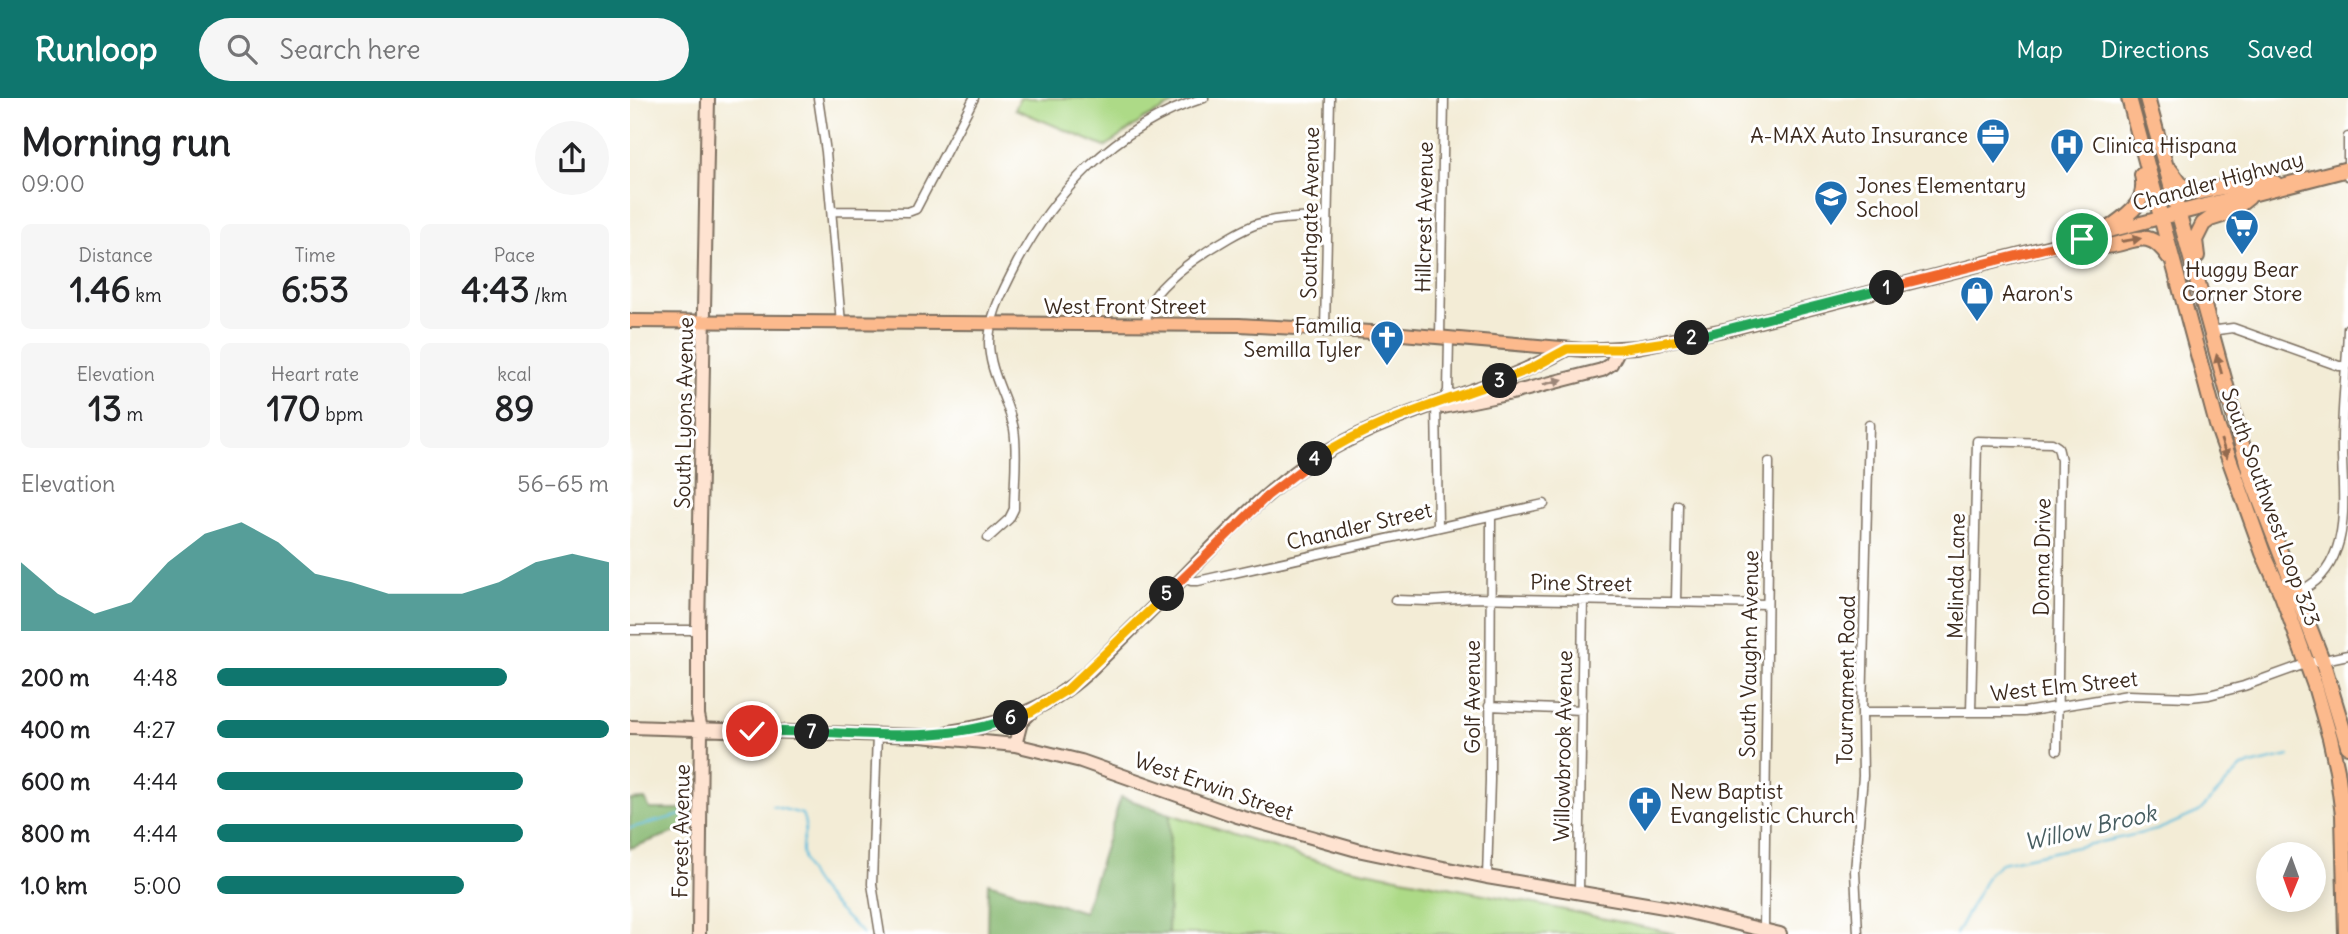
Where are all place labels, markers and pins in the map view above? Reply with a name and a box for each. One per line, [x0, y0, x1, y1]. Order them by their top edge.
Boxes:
office icon: A-MAX Auto Insurance [1974, 116, 2012, 165]
place label: A-MAX Auto Insurance [1750, 122, 1968, 149]
hospital icon: Clinica Hispana [2048, 126, 2086, 175]
place label: Clinica Hispana [2092, 132, 2237, 159]
place label: Jones Elementary School [1856, 172, 2026, 223]
school or university icon: Jones Elementary School [1812, 178, 1850, 227]
supermarket icon: Huggy Bear Corner Store [2223, 207, 2261, 256]
pin [2052, 209, 2112, 269]
place label: Huggy Bear Corner Store [2182, 256, 2302, 307]
pin: 1 [1870, 270, 1904, 306]
shop icon: Aaron's [1958, 274, 1996, 323]
place label: Aaron's [2002, 280, 2073, 307]
place label: Familia Semilla Tyler [1243, 312, 1362, 363]
church icon: Familia Semilla Tyler [1368, 318, 1406, 367]
pin: 2 [1674, 320, 1710, 356]
pin: 3 [1482, 364, 1518, 398]
pin: 4 [1298, 442, 1332, 476]
pin: 5 [1150, 576, 1184, 612]
pin: 6 [994, 700, 1028, 736]
pin [722, 701, 782, 761]
pin: 7 [794, 714, 830, 750]
place label: New Baptist Evangelistic Church [1670, 778, 1855, 829]
church icon: New Baptist Evangelistic Church [1626, 784, 1664, 833]

